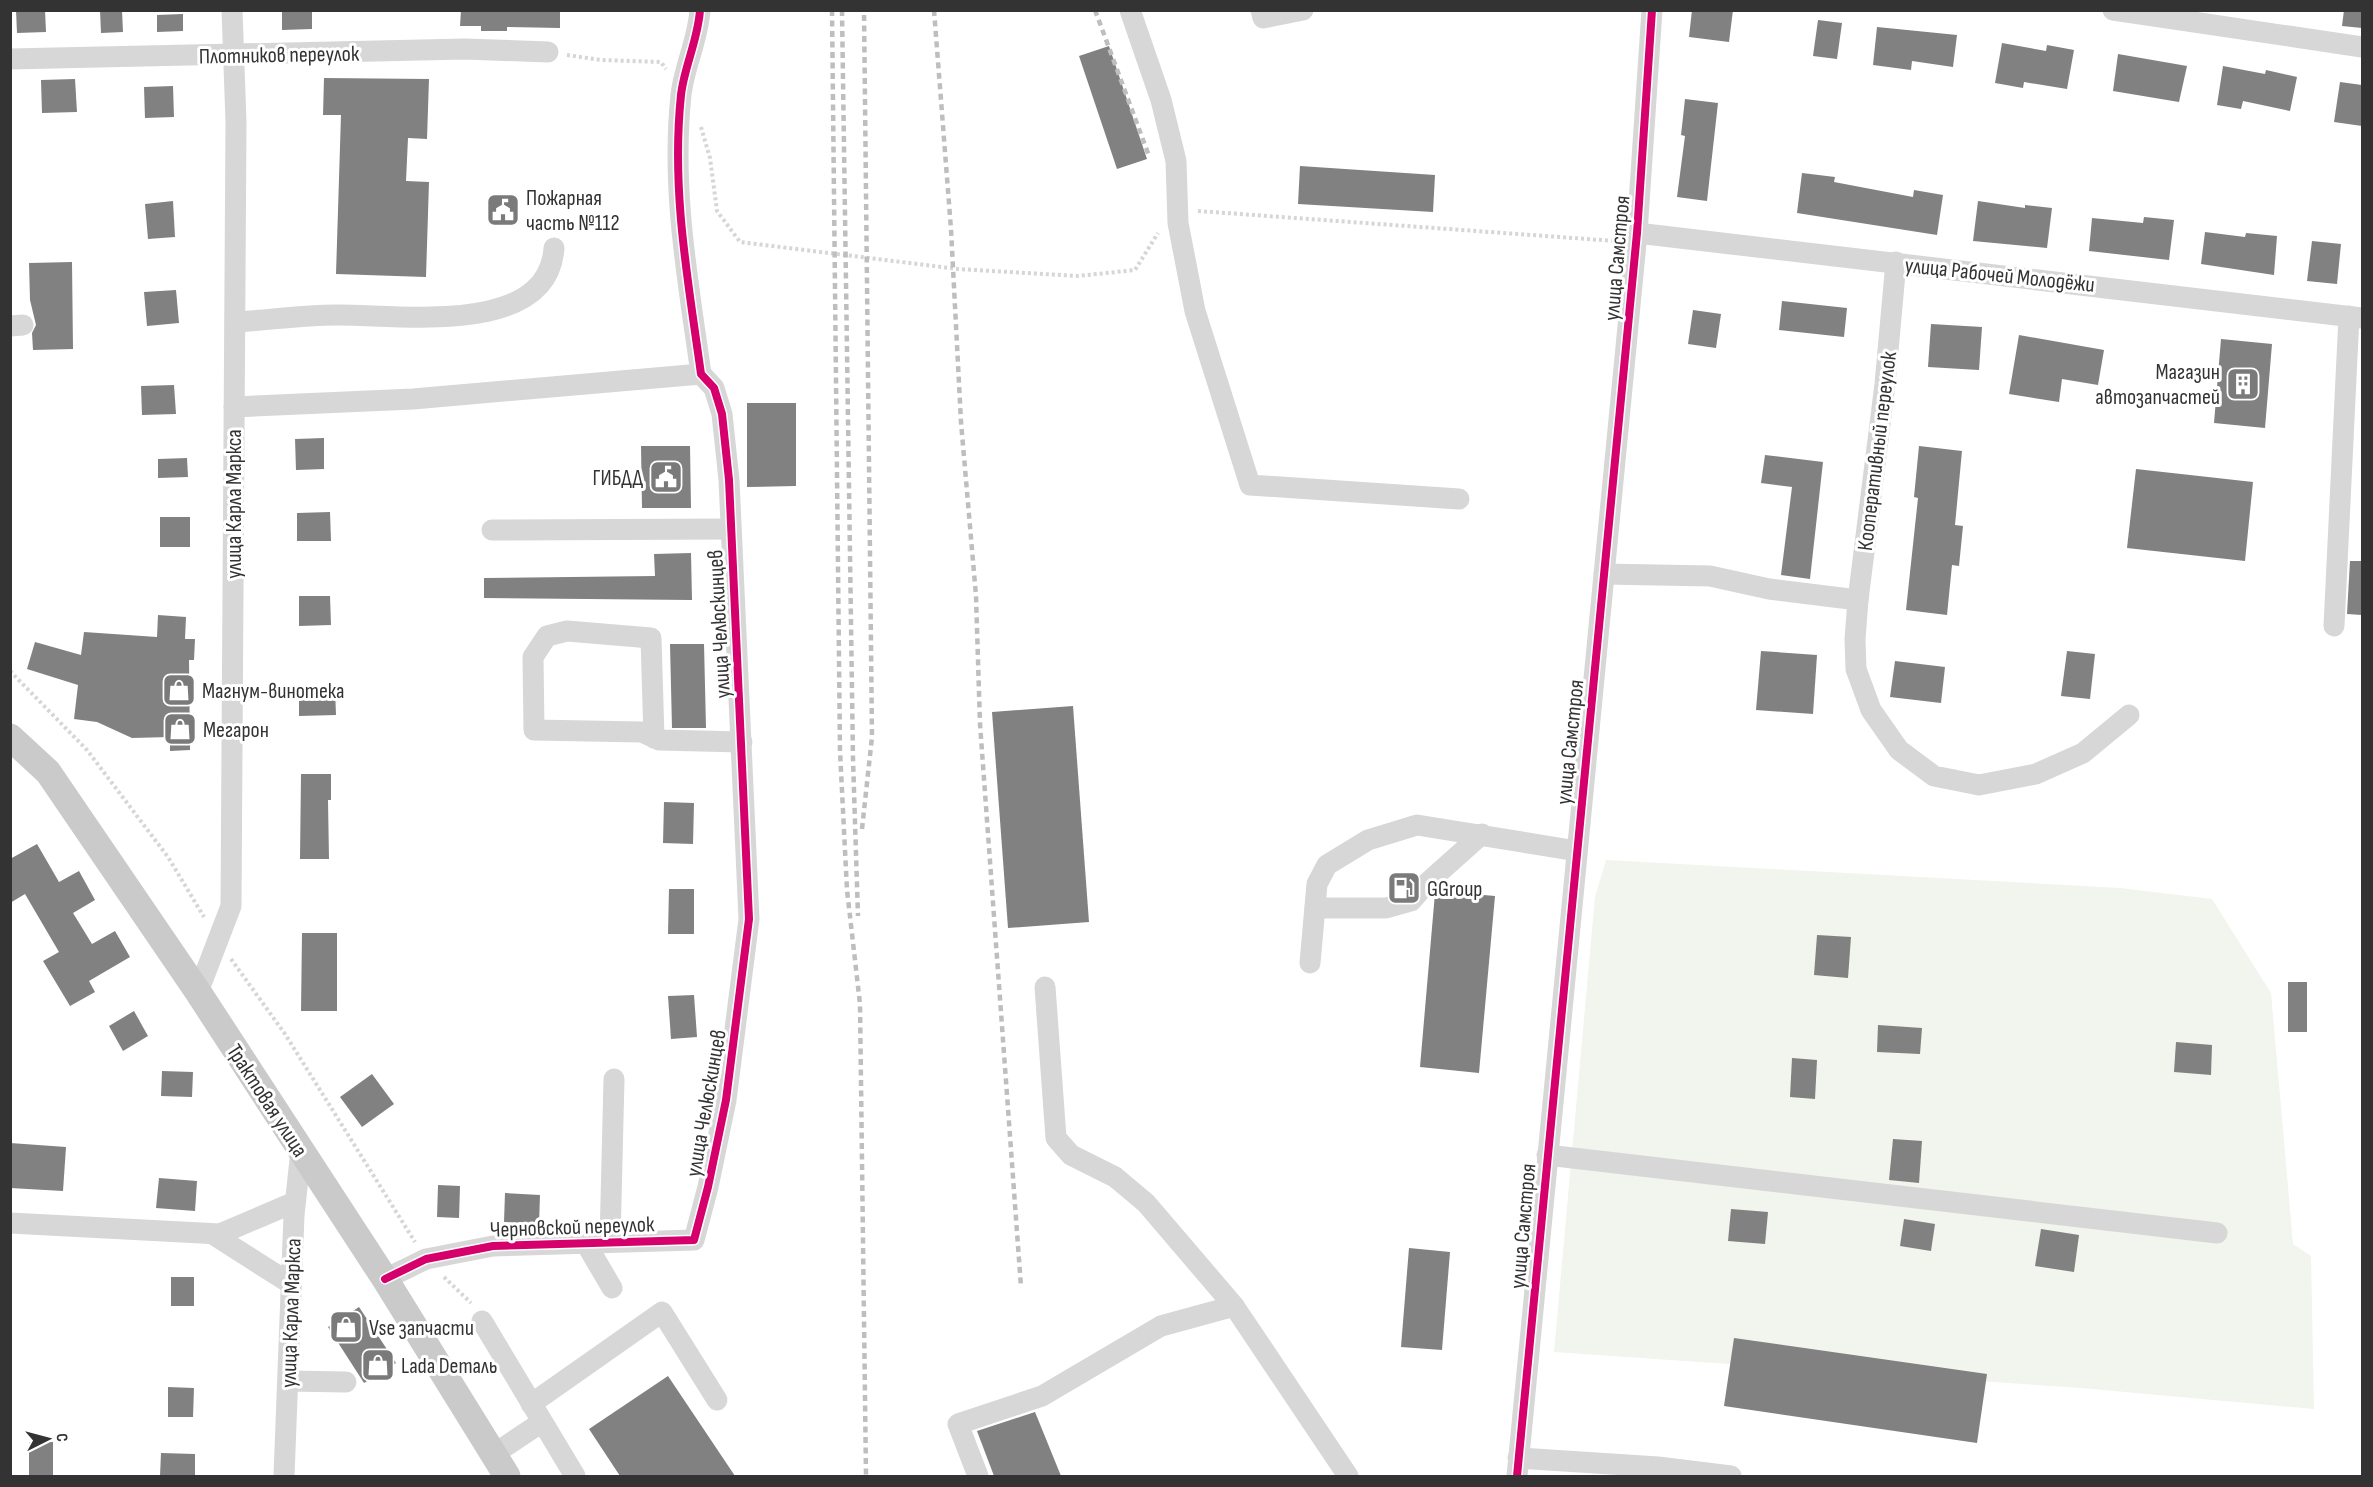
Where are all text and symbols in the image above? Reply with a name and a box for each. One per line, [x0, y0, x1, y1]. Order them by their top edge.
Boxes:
street label: Плотников переулок [199, 41, 360, 70]
place label: Пожарная часть №112 [526, 185, 620, 237]
public building icon: Пожарная часть №112 [485, 192, 521, 228]
street label: улица Самстроя [1599, 194, 1636, 322]
street label: улица Рабочей Молодёжи [1904, 252, 2096, 299]
street label: Кооперативный переулок [1852, 349, 1903, 552]
place label: Магазин автозапчастей [2095, 359, 2220, 411]
building icon: Магазин автозапчастей [2225, 366, 2261, 402]
street label: улица Карла Маркса [221, 429, 248, 579]
public building icon: ГИБДД [648, 459, 684, 495]
place label: ГИБДД [593, 465, 643, 492]
street label: улица Челюскинцев [702, 549, 737, 699]
shop icon: Магнум-винотека [161, 672, 197, 708]
place label: Магнум-винотека [202, 678, 344, 705]
street label: улица Самстроя [1551, 678, 1590, 806]
shop icon: Мегарон [162, 711, 198, 747]
place label: Мегарон [203, 717, 269, 744]
fuel station icon: GGroup [1386, 870, 1422, 906]
place label: GGroup [1427, 876, 1482, 903]
street label: улица Челюскинцев [680, 1028, 733, 1179]
street label: Трактовая улица [220, 1039, 313, 1162]
street label: улица Самстроя [1505, 1162, 1542, 1290]
street label: Черновской переулок [489, 1211, 655, 1244]
street label: улица Карла Маркса [275, 1238, 308, 1388]
shop icon: Vse запчасти [328, 1309, 364, 1345]
place label: Vse запчасти [369, 1315, 474, 1342]
shop icon: Lada Dеталь [360, 1347, 396, 1383]
place label: Lada Dеталь [401, 1353, 497, 1380]
north arrow [18, 1409, 78, 1469]
text: С [52, 1433, 71, 1443]

